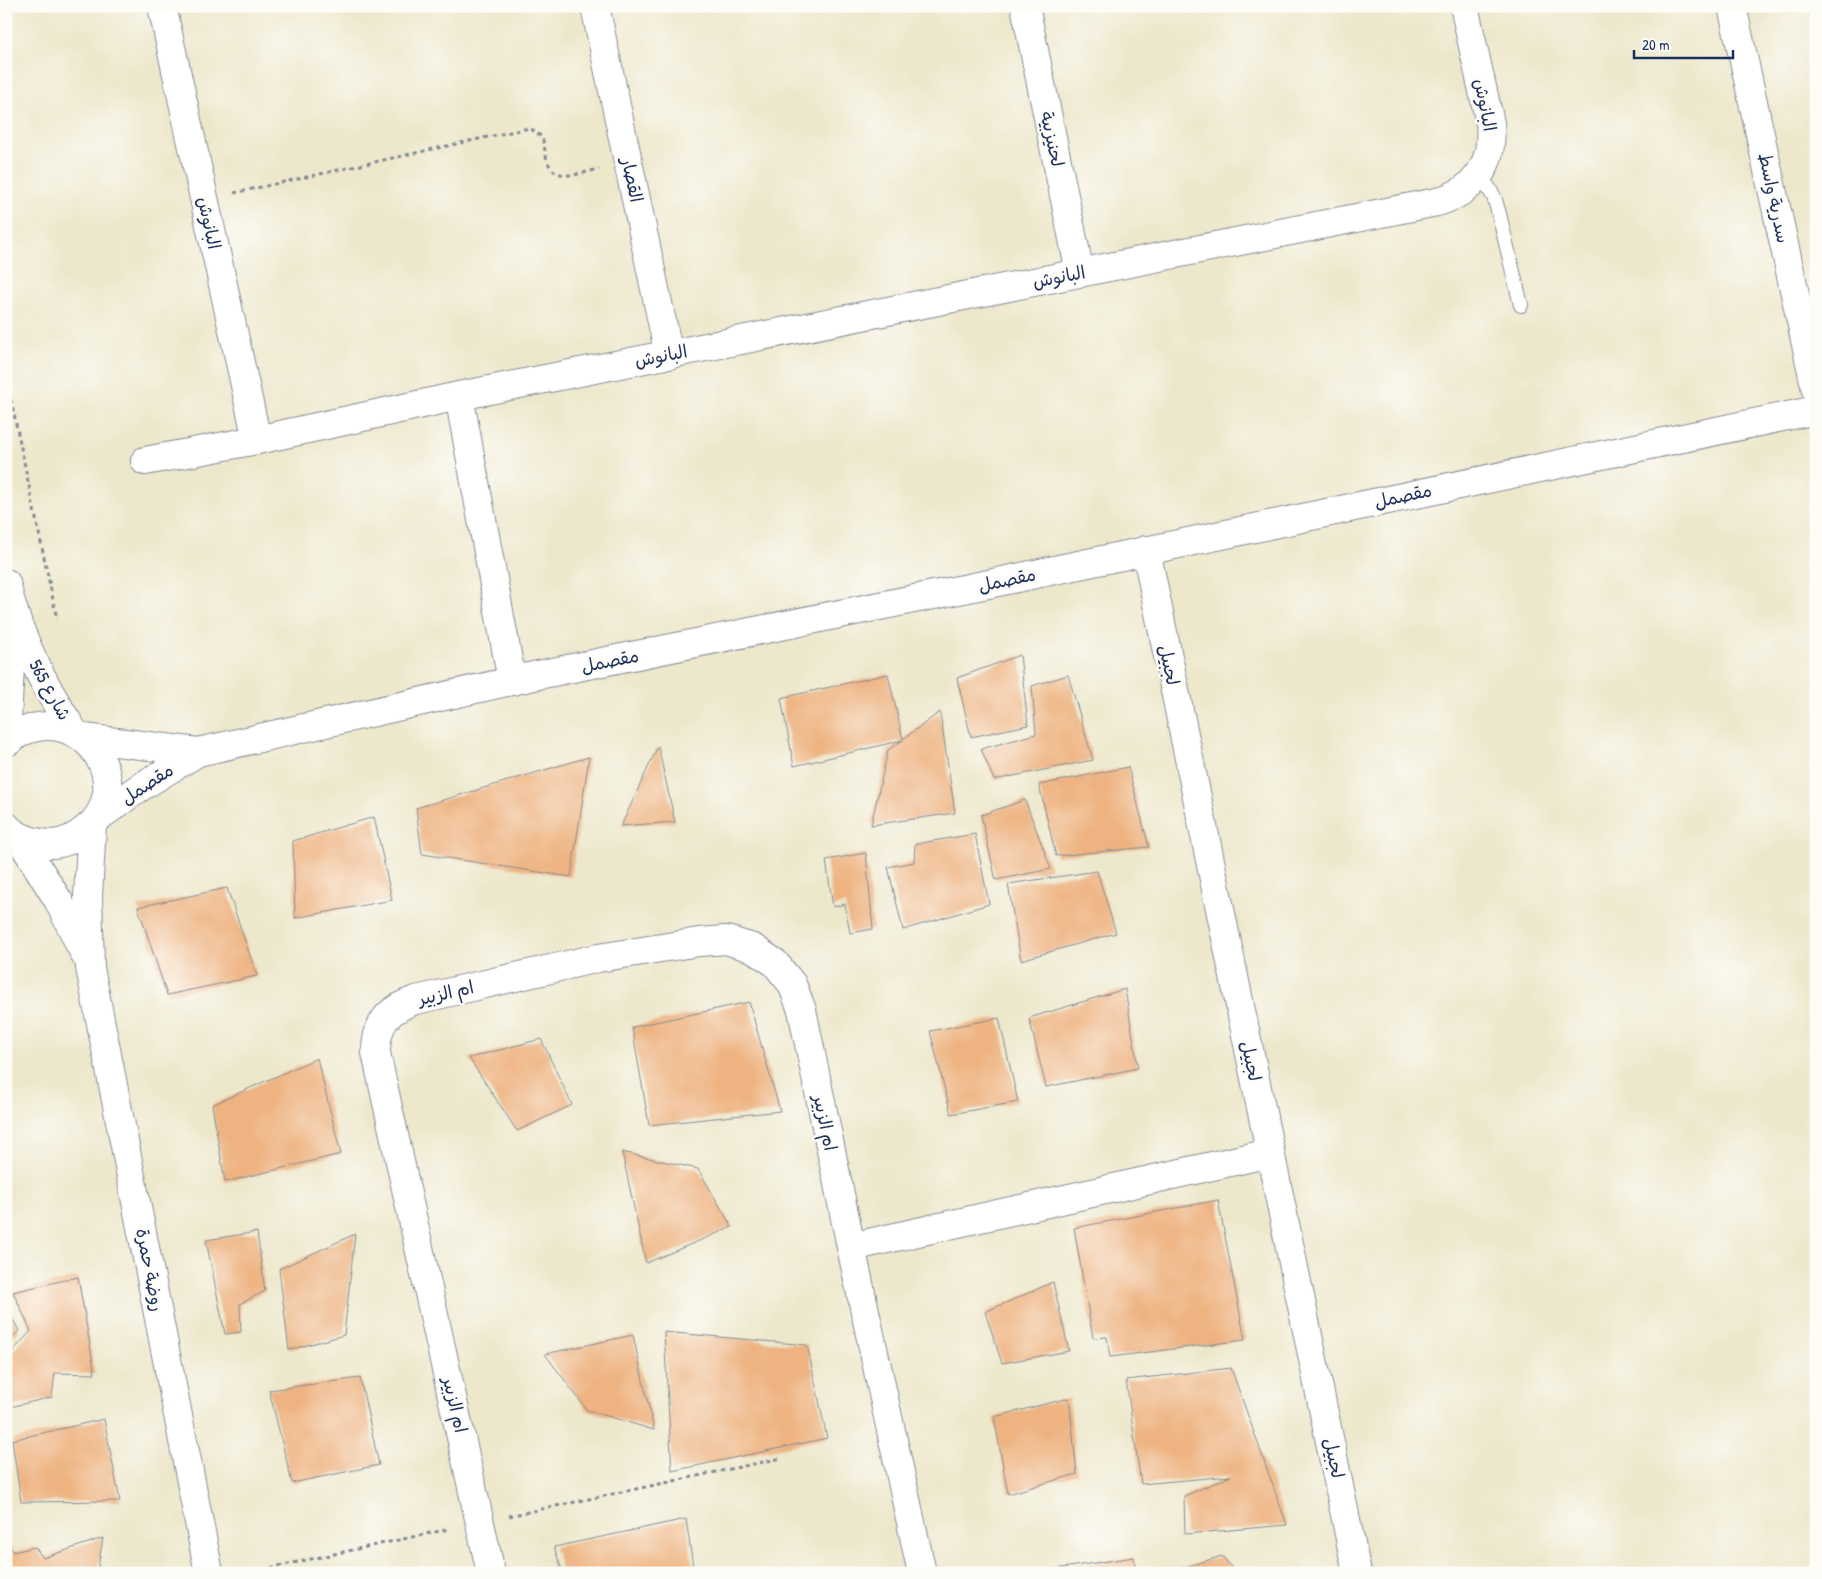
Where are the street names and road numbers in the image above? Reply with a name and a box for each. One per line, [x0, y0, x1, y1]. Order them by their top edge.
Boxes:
street label: البانوش [1468, 76, 1503, 133]
street label: لحنيزبية [1034, 109, 1071, 169]
street label: سدرية واسط [1753, 150, 1796, 245]
street label: القصار [615, 153, 649, 205]
street label: البانوش [192, 194, 227, 252]
street label: البانوش [1030, 259, 1087, 294]
street label: البانوش [632, 338, 689, 373]
street label: مقصمل [1372, 477, 1434, 514]
street label: مقصمل [976, 561, 1038, 598]
street label: لجبيل [1153, 642, 1186, 687]
street label: مقصمل [579, 643, 641, 678]
street label: شارع 565 [24, 655, 77, 724]
street label: مقصمل [115, 757, 178, 810]
street label: ام الزبير [414, 974, 477, 1013]
street label: لجبيل [1235, 1038, 1268, 1083]
street label: ام الزبير [805, 1091, 844, 1153]
street label: روضة حمرة [130, 1226, 171, 1314]
street label: ام الزبير [435, 1373, 474, 1436]
street label: لجبيل [1318, 1435, 1351, 1480]

